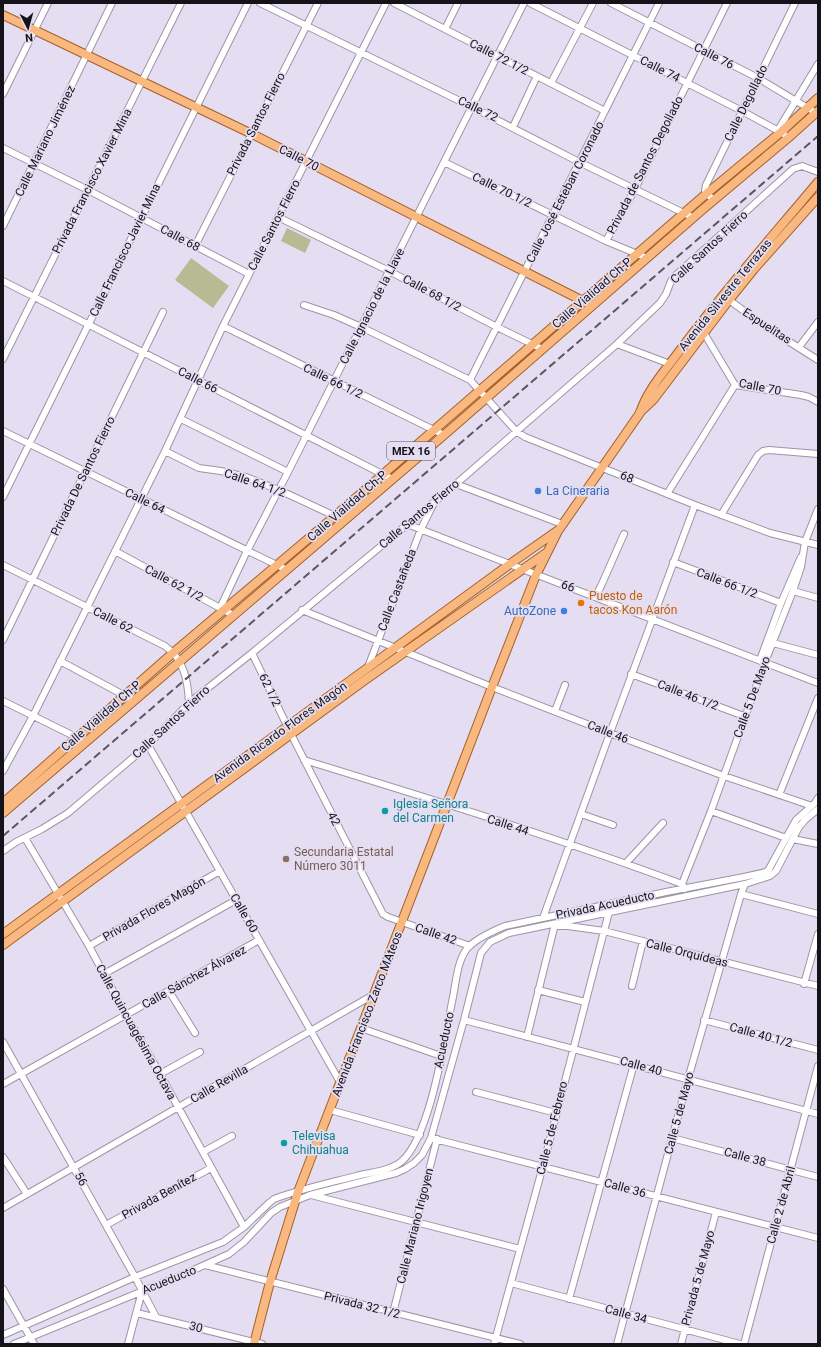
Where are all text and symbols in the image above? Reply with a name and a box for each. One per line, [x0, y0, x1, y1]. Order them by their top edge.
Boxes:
north arrow [8, 8, 48, 48]
text: N [24, 31, 34, 44]
street label: Calle 72 1/2 [467, 36, 531, 78]
street label: Calle 76 [692, 40, 737, 72]
street label: Calle 74 [638, 53, 683, 85]
street label: Calle Degollado [721, 62, 771, 144]
street label: Privada Santos Fierro [224, 70, 288, 178]
street label: Calle Mariano Jiménez [12, 83, 78, 199]
street label: Calle 72 [456, 93, 501, 125]
street label: Privada de Santos Degollado [604, 93, 686, 236]
street label: Privada Francisco Xavier Mina [49, 106, 135, 256]
street label: Calle José Esteban Coronado [523, 119, 607, 265]
street label: Calle 70 [277, 142, 322, 174]
street label: Calle 70 1/2 [470, 170, 534, 211]
street label: Calle Santos Fierro [245, 177, 303, 273]
street label: Calle Francisco Javier Mina [87, 181, 163, 319]
street label: Calle Santos Fierro [668, 208, 751, 286]
street label: Calle 68 [158, 222, 202, 254]
street label: Avenida Silvestre Terrazas [676, 236, 774, 354]
street label: Calle Ignacio de la Llave [337, 246, 407, 366]
street label: Calle Vialidad Ch-P [549, 254, 635, 331]
street label: Calle 68 1/2 [400, 272, 464, 314]
street label: Espuelitas [740, 305, 794, 347]
street label: Calle 66 1/2 [301, 361, 365, 402]
street label: Calle 66 [176, 364, 221, 396]
street label: Calle 70 [738, 376, 783, 398]
street label: Privada De Santos Fierro [48, 414, 118, 538]
road number: MEX 16 [387, 442, 435, 460]
street label: Calle 64 1/2 [222, 466, 288, 500]
street label: Calle Vialidad Ch-P [304, 467, 390, 544]
street label: 68 [618, 468, 636, 486]
street label: Calle Santos Fierro [376, 476, 462, 552]
place label: La Cineraria [546, 484, 610, 498]
street label: Calle 64 [123, 485, 168, 517]
marker: La Cineraria [533, 486, 543, 496]
street label: Calle Castañeda [375, 547, 419, 633]
street label: Calle 62 1/2 [142, 562, 206, 604]
street label: Calle 66 1/2 [694, 565, 760, 601]
street label: 66 [559, 577, 577, 595]
place label: Puesto de tacos Kon Aarón [589, 589, 677, 617]
marker: Puesto de tacos Kon Aarón [576, 598, 586, 608]
street label: Calle 62 [91, 604, 136, 636]
place label: AutoZone [504, 604, 556, 618]
marker: AutoZone [559, 606, 569, 616]
street label: Calle 5 De Mayo [731, 654, 773, 740]
street label: 62 1/2 [256, 671, 284, 709]
street label: Calle Vialidad Ch-P [58, 677, 144, 754]
street label: Calle 46 1/2 [655, 677, 721, 713]
street label: Avenida Ricardo Flores Magón [210, 679, 350, 785]
street label: Calle Santos Fierro [130, 683, 213, 761]
street label: Calle 46 [585, 718, 631, 746]
place label: Iglesia Señora del Carmen [393, 797, 468, 825]
marker: Iglesia Señora del Carmen [380, 806, 390, 816]
street label: 42 [325, 810, 343, 828]
street label: Calle 44 [485, 812, 531, 838]
place label: Secundaria Estatal Número 3011 [294, 845, 394, 873]
marker: Secundaria Estatal Número 3011 [281, 854, 291, 864]
street label: Privada Flores Magón [100, 874, 208, 944]
street label: Privada Acueducto [554, 888, 656, 922]
street label: Calle 60 [227, 891, 261, 935]
street label: Calle 42 [413, 920, 459, 948]
street label: Avenida Francisco Zarco MAteos [329, 929, 405, 1099]
street label: Calle Orquídeas [645, 936, 729, 970]
street label: Calle Sánchez Álvarez [139, 942, 249, 1012]
street label: Calle Quincuagésima Octava [93, 962, 179, 1102]
street label: Acueducto [431, 1010, 457, 1070]
street label: Calle 40 1/2 [728, 1020, 794, 1050]
street label: Calle 40 [618, 1054, 664, 1078]
street label: Calle Revilla [188, 1062, 250, 1106]
street label: Calle 5 de Mayo [661, 1070, 697, 1156]
street label: Calle 5 de Febrero [534, 1080, 570, 1176]
place label: Televisa Chihuahua [292, 1129, 349, 1157]
marker: Televisa Chihuahua [279, 1138, 289, 1148]
street label: Calle 38 [722, 1145, 768, 1169]
street label: Calle 2 de Abril [764, 1165, 798, 1245]
street label: Calle Mariano Irigoyen [394, 1167, 436, 1285]
street label: 56 [72, 1170, 91, 1189]
street label: Privada Benítez [119, 1170, 199, 1222]
street label: Calle 36 [602, 1176, 648, 1200]
street label: Privada 5 de Mayo [679, 1229, 718, 1327]
street label: Acueducto [140, 1263, 198, 1297]
street label: Privada 32 1/2 [322, 1289, 402, 1321]
street label: Calle 34 [603, 1302, 649, 1326]
street label: 30 [188, 1319, 204, 1335]

